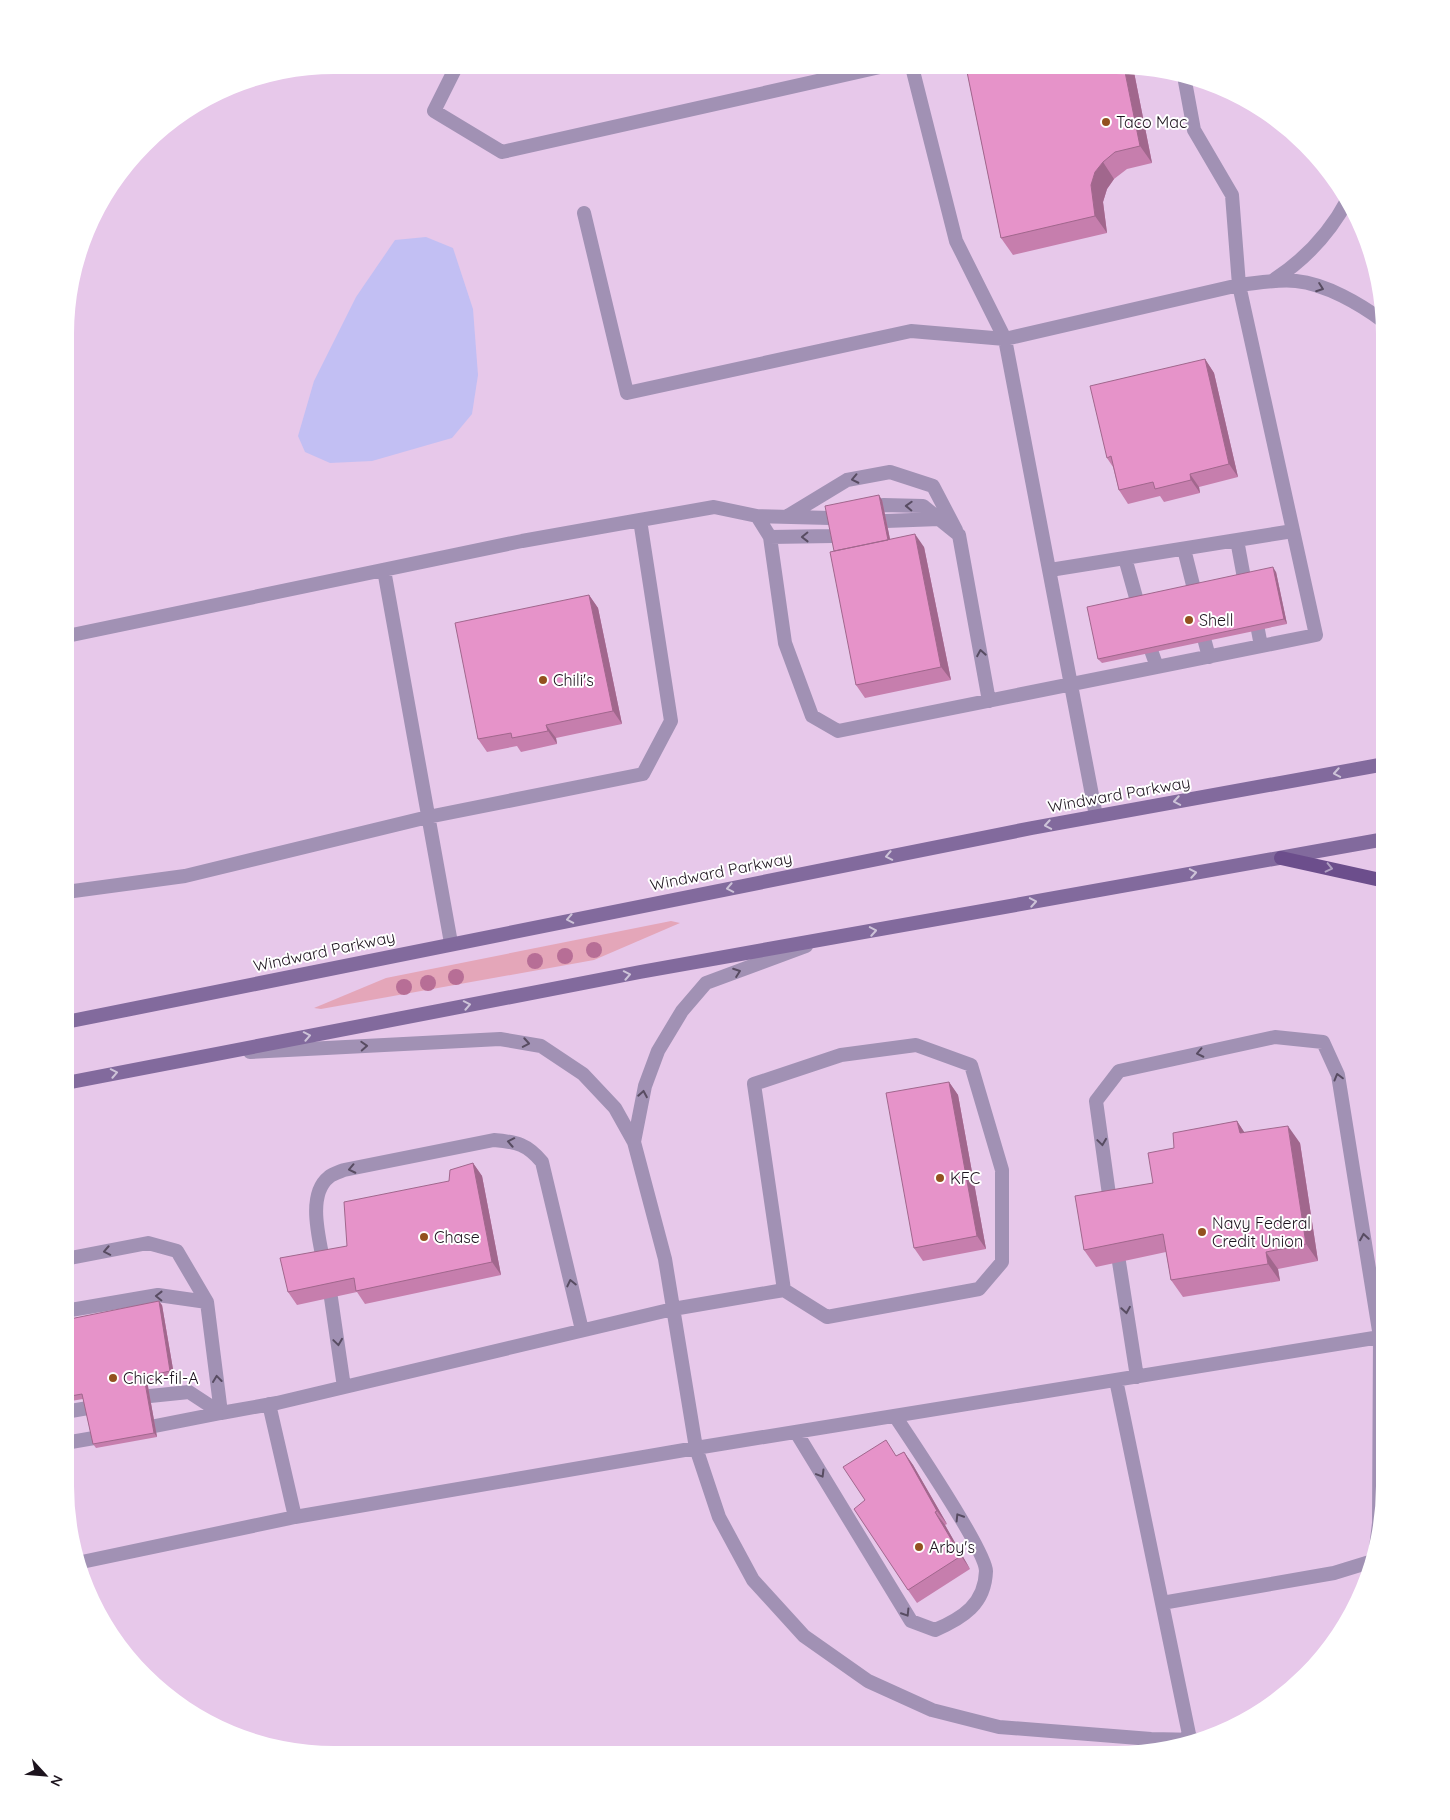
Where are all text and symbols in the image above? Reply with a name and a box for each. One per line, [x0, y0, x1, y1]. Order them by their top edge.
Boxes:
place label: Taco Mac [1116, 112, 1187, 132]
marker: Taco Mac [1100, 116, 1112, 128]
one-way arrow [1315, 282, 1324, 292]
one-way arrow [850, 473, 859, 484]
one-way arrow [904, 500, 912, 511]
one-way arrow [801, 532, 809, 542]
place label: Shell [1199, 610, 1233, 630]
marker: Shell [1183, 614, 1195, 626]
one-way arrow [976, 648, 986, 657]
place label: Chili's [553, 670, 594, 690]
marker: Chili's [537, 674, 549, 686]
one-way arrow [1332, 767, 1341, 777]
street label: Windward Parkway [1046, 772, 1192, 816]
one-way arrow [1172, 796, 1181, 806]
one-way arrow [1044, 819, 1053, 829]
street label: Windward Parkway [648, 847, 794, 895]
one-way arrow [885, 850, 893, 861]
one-way arrow [1324, 863, 1333, 873]
one-way arrow [1189, 869, 1197, 879]
one-way arrow [725, 882, 734, 892]
one-way arrow [1029, 897, 1037, 908]
one-way arrow [566, 914, 575, 924]
street label: Windward Parkway [251, 926, 397, 976]
one-way arrow [869, 926, 877, 936]
one-way arrow [732, 967, 741, 978]
one-way arrow [622, 970, 631, 980]
one-way arrow [463, 1001, 471, 1011]
one-way arrow [303, 1031, 312, 1041]
one-way arrow [521, 1038, 530, 1048]
one-way arrow [360, 1041, 368, 1052]
one-way arrow [1196, 1047, 1205, 1058]
one-way arrow [109, 1069, 118, 1079]
one-way arrow [1333, 1073, 1343, 1081]
one-way arrow [638, 1090, 648, 1099]
one-way arrow [1096, 1137, 1106, 1146]
one-way arrow [506, 1138, 515, 1148]
one-way arrow [347, 1163, 356, 1174]
place label: KFC [950, 1168, 980, 1188]
marker: KFC [934, 1172, 946, 1184]
place label: Navy Federal Credit Union [1212, 1213, 1311, 1251]
marker: Navy Federal Credit Union [1196, 1226, 1208, 1238]
place label: Chase [434, 1227, 480, 1247]
marker: Chase [418, 1231, 430, 1243]
one-way arrow [1359, 1233, 1370, 1241]
one-way arrow [103, 1245, 111, 1255]
one-way arrow [566, 1278, 577, 1287]
one-way arrow [155, 1291, 162, 1301]
one-way arrow [1121, 1306, 1131, 1315]
one-way arrow [332, 1338, 342, 1347]
place label: Chick-fil-A [123, 1368, 199, 1388]
marker: Chick-fil-A [107, 1372, 119, 1384]
one-way arrow [212, 1375, 223, 1383]
one-way arrow [815, 1469, 824, 1478]
one-way arrow [956, 1514, 965, 1523]
place label: Arby's [929, 1537, 975, 1557]
marker: Arby's [913, 1541, 925, 1553]
one-way arrow [900, 1607, 909, 1616]
north arrow [20, 1750, 70, 1800]
text: N [46, 1772, 67, 1789]

